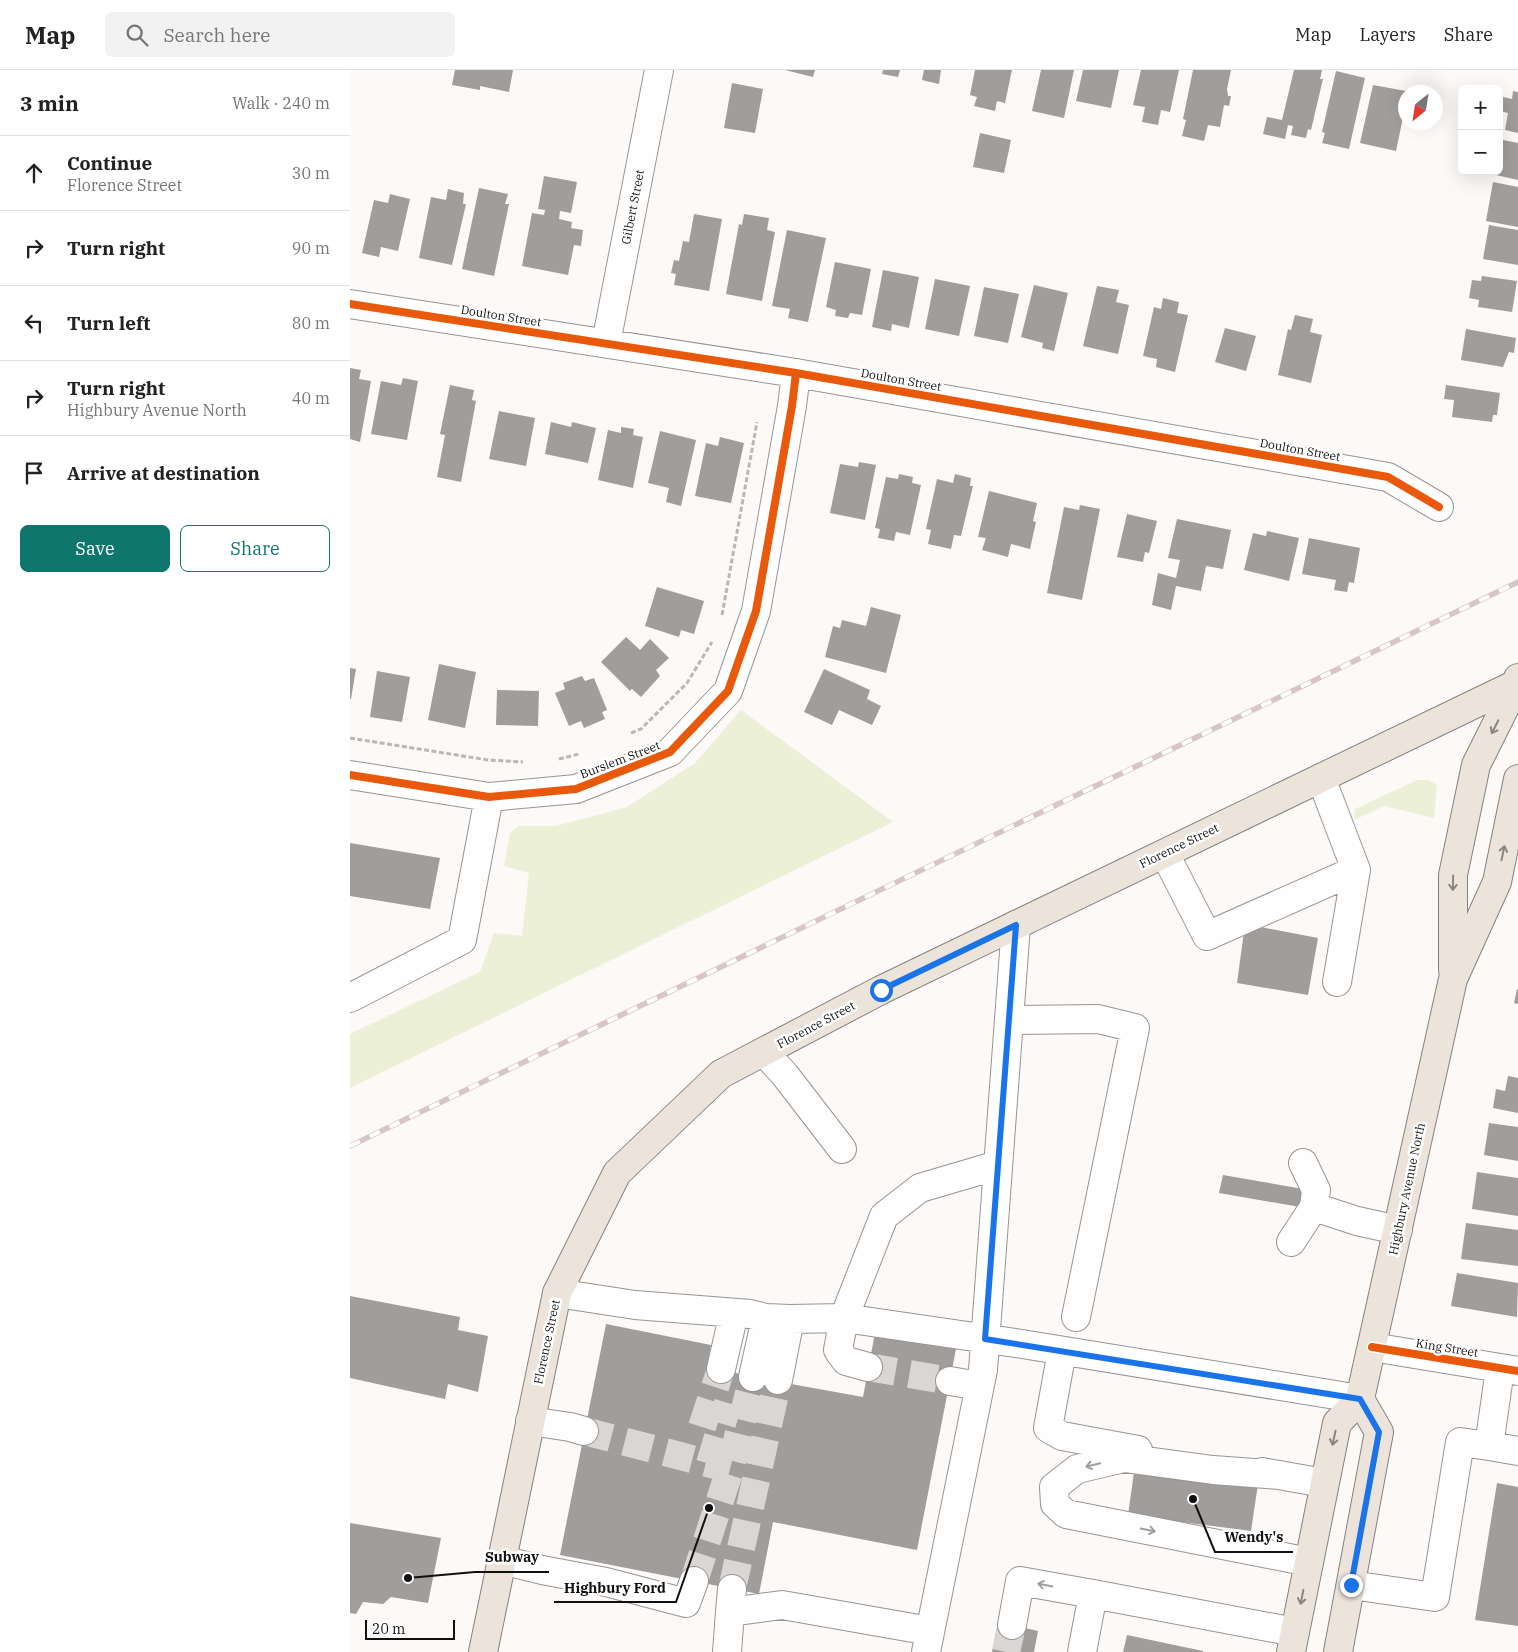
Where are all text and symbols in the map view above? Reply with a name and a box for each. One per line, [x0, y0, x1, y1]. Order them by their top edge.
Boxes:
search box [105, 12, 455, 57]
text: Map [25, 19, 75, 51]
icon: search [123, 21, 151, 49]
text: Search here [163, 23, 270, 47]
text: Map [1295, 23, 1332, 46]
text: Layers [1360, 23, 1416, 46]
text: Share [1444, 23, 1493, 46]
north arrow [1398, 85, 1443, 130]
map controls [1458, 85, 1503, 175]
button: + [1458, 85, 1503, 130]
text: 3 min [20, 89, 79, 117]
text: Walk · 240 m [232, 93, 330, 113]
button: − [1458, 130, 1503, 175]
text: Continue [67, 151, 152, 175]
icon: ahead [20, 159, 48, 187]
text: 30 m [292, 163, 330, 183]
street label: Gilbert Street [618, 168, 647, 246]
text: Florence Street [67, 175, 182, 195]
icon: right [20, 234, 48, 262]
text: Turn right [67, 236, 165, 260]
text: 90 m [292, 238, 330, 258]
street label: Doulton Street [460, 302, 542, 329]
icon: left [20, 309, 48, 337]
text: Turn left [67, 311, 150, 335]
text: 80 m [292, 313, 330, 333]
street label: Doulton Street [860, 365, 942, 394]
text: Turn right [67, 376, 165, 400]
icon: right [20, 384, 48, 412]
text: 40 m [292, 388, 330, 408]
text: Highbury Avenue North [67, 400, 247, 420]
street label: Doulton Street [1259, 435, 1341, 464]
icon: arrive [20, 459, 48, 487]
text: Arrive at destination [67, 461, 260, 485]
button: Save [20, 525, 170, 572]
button: Share [180, 525, 330, 572]
one-way arrow [1490, 719, 1499, 734]
street label: Burslem Street [578, 737, 662, 782]
street label: Florence Street [1137, 820, 1221, 871]
one-way arrow [1498, 845, 1508, 861]
one-way arrow [1448, 874, 1458, 890]
route start [870, 979, 893, 1002]
street label: Florence Street [774, 998, 857, 1051]
street label: Highbury Avenue North [1385, 1121, 1428, 1256]
street label: Florence Street [530, 1298, 563, 1386]
street label: King Street [1415, 1335, 1479, 1360]
one-way arrow [1329, 1430, 1338, 1446]
one-way arrow [1086, 1461, 1102, 1470]
callout: Wendy's [1215, 1523, 1293, 1552]
one-way arrow [1140, 1526, 1156, 1536]
text: Wendy's [1225, 1528, 1283, 1546]
callout: Subway [475, 1543, 549, 1572]
text: Subway [485, 1548, 539, 1566]
callout: Highbury Ford [554, 1573, 676, 1602]
route end [1340, 1574, 1363, 1597]
text: Highbury Ford [564, 1579, 666, 1597]
one-way arrow [1038, 1580, 1054, 1590]
one-way arrow [1297, 1589, 1306, 1605]
scale bar [365, 1617, 455, 1640]
text: 20 m [372, 1620, 405, 1638]

